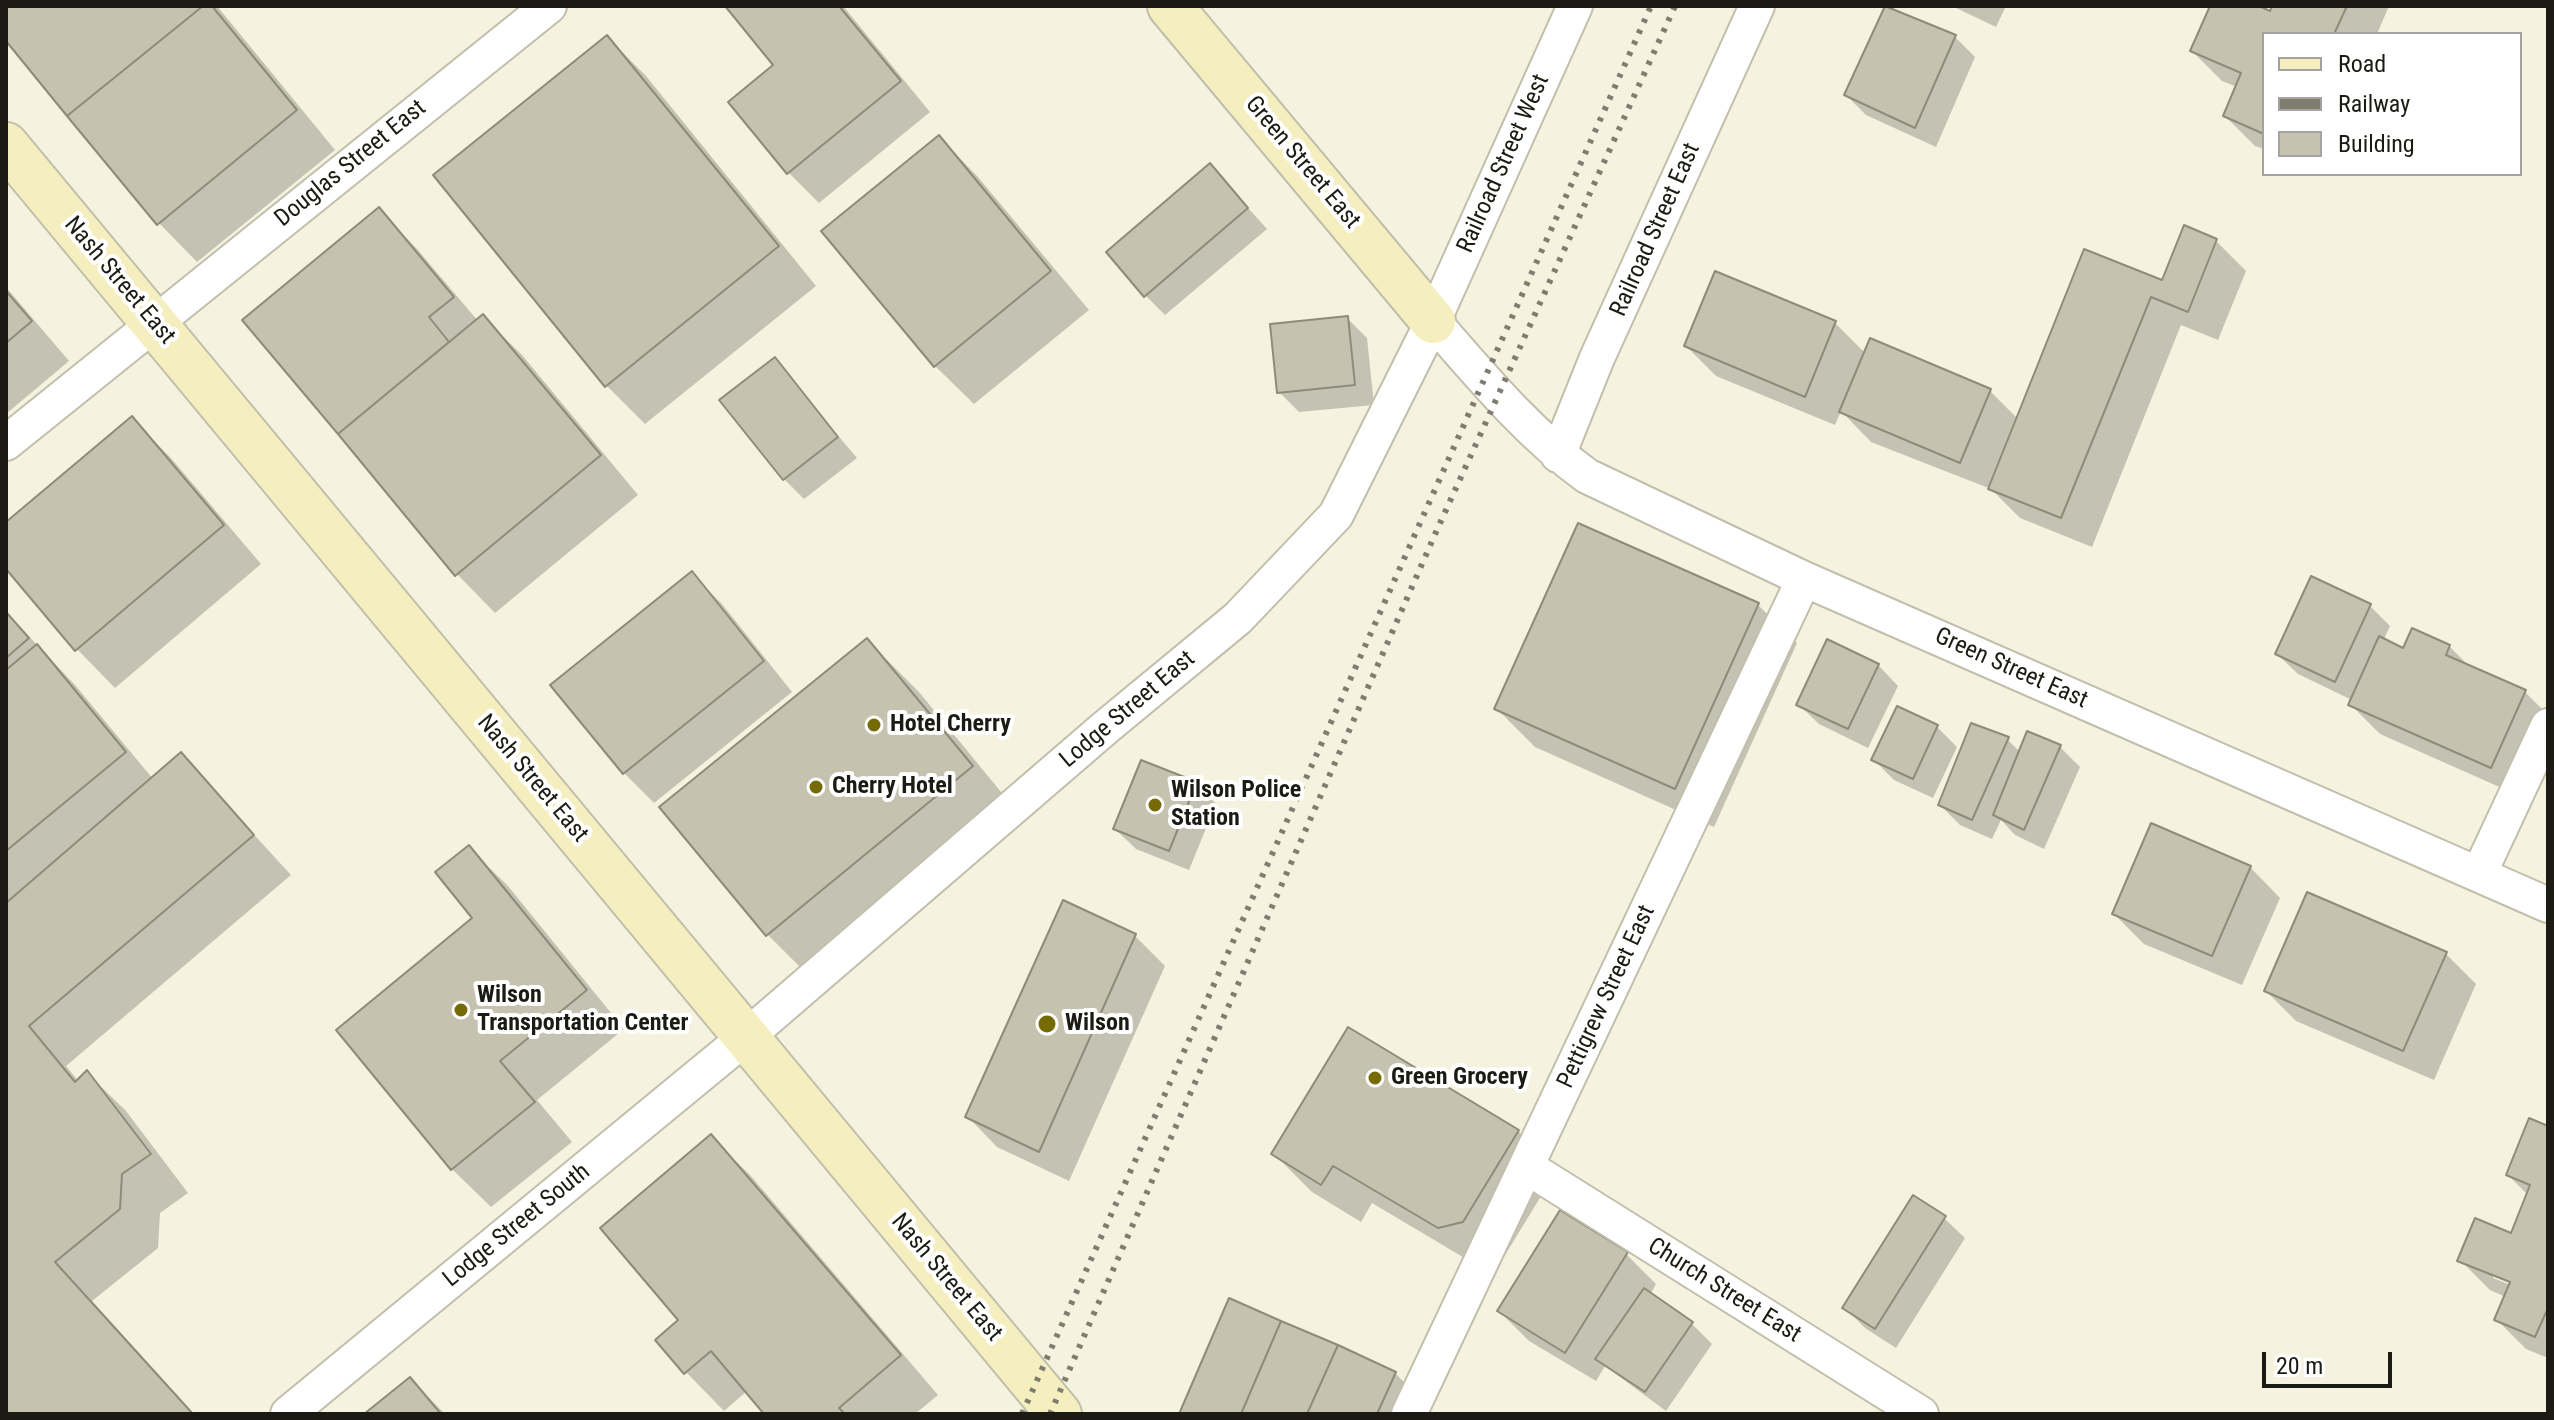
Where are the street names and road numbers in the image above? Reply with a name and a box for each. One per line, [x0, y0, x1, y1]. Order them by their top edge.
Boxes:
street label: Railroad Street West [1452, 70, 1556, 258]
street label: Green Street East [1238, 91, 1366, 235]
street label: Douglas Street East [270, 94, 432, 234]
street label: Railroad Street East [1605, 139, 1707, 321]
street label: Nash Street East [57, 211, 181, 351]
street label: Green Street East [1930, 622, 2092, 716]
street label: Lodge Street East [1055, 645, 1201, 775]
street label: Nash Street East [470, 709, 594, 849]
street label: Pettigrew Street East [1552, 901, 1662, 1093]
street label: Lodge Street South [438, 1158, 596, 1294]
street label: Nash Street East [884, 1208, 1008, 1348]
street label: Church Street East [1642, 1232, 1806, 1350]

